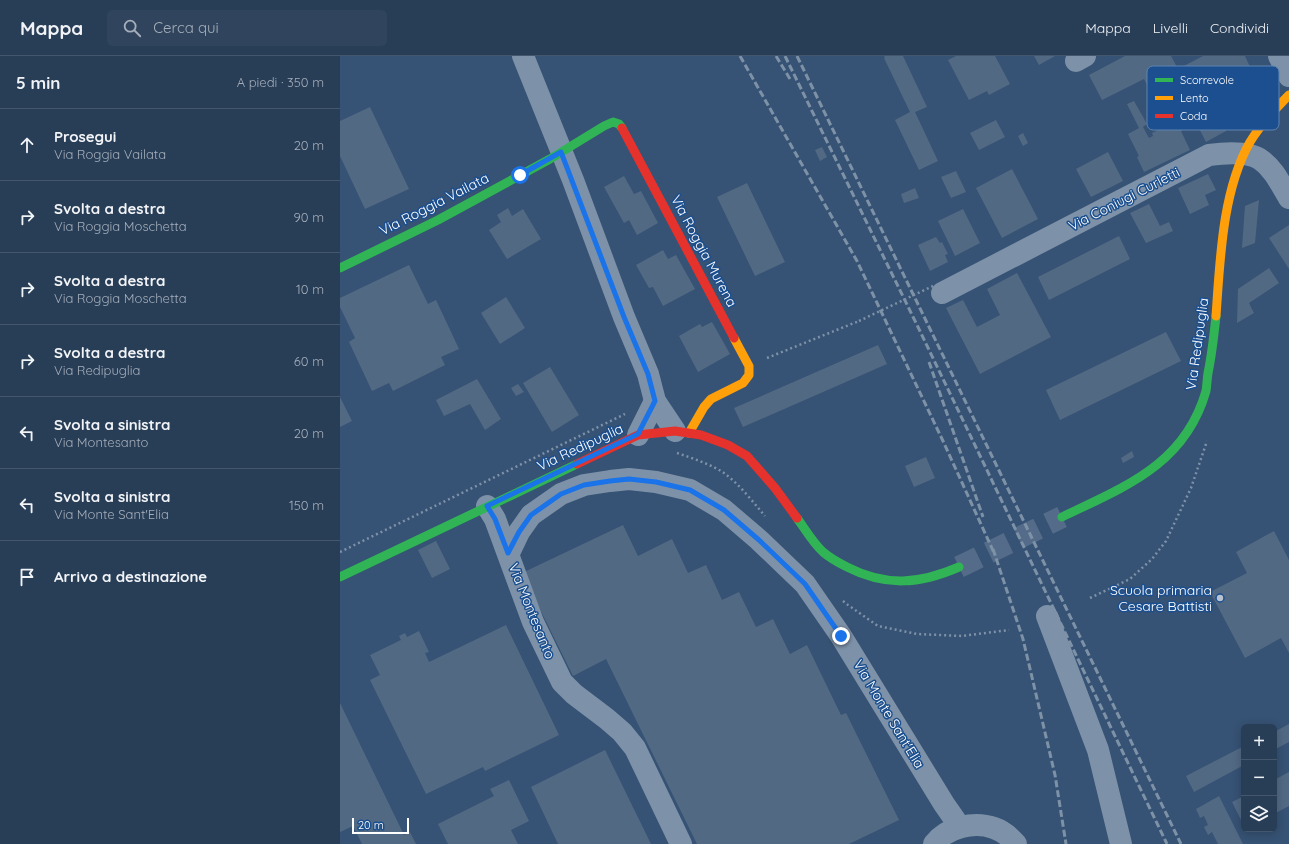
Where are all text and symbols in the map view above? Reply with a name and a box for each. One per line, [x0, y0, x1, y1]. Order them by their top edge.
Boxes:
search box [107, 10, 387, 46]
text: Mappa [20, 16, 83, 40]
icon: search [121, 17, 143, 39]
text: Cerca qui [153, 18, 219, 37]
text: Mappa [1085, 19, 1131, 37]
text: Livelli [1153, 19, 1188, 37]
text: Condividi [1210, 19, 1269, 37]
legend [1147, 66, 1279, 130]
text: 5 min [16, 72, 60, 93]
text: Scorrevole [1180, 73, 1234, 87]
text: A piedi · 350 m [237, 74, 324, 90]
text: Lento [1180, 91, 1209, 105]
text: Coda [1180, 109, 1207, 123]
text: Prosegui [54, 127, 116, 146]
icon: ahead [16, 134, 38, 156]
text: 20 m [294, 137, 324, 153]
text: Via Roggia Vailata [54, 146, 166, 162]
street label: Via Coniugi Curletti [1065, 163, 1183, 235]
route start [511, 166, 529, 184]
street label: Via Roggia Vailata [376, 169, 492, 239]
street label: Via Roggia Murena [667, 192, 741, 310]
text: Svolta a destra [54, 199, 165, 218]
icon: right [16, 206, 38, 228]
text: 90 m [294, 209, 324, 225]
text: Via Roggia Moschetta [54, 218, 187, 234]
text: Svolta a destra [54, 271, 165, 290]
icon: right [16, 278, 38, 300]
text: 10 m [296, 281, 324, 297]
text: Via Roggia Moschetta [54, 290, 187, 306]
street label: Via Redipuglia [1182, 297, 1212, 391]
text: Svolta a destra [54, 343, 165, 362]
icon: right [16, 350, 38, 372]
text: 60 m [294, 353, 324, 369]
text: Via Redipuglia [54, 362, 140, 378]
text: Svolta a sinistra [54, 415, 170, 434]
street label: Via Redipuglia [534, 419, 626, 475]
icon: left [16, 422, 38, 444]
text: 20 m [294, 425, 324, 441]
text: Via Montesanto [54, 434, 148, 450]
text: Svolta a sinistra [54, 487, 170, 506]
icon: left [16, 494, 38, 516]
text: 150 m [289, 497, 324, 513]
text: Via Monte Sant'Elia [54, 506, 169, 522]
street label: Via Montesanto [505, 560, 559, 662]
icon: arrive [16, 566, 38, 588]
text: Arrivo a destinazione [54, 567, 207, 586]
place label: Scuola primaria Cesare Battisti [1110, 581, 1212, 615]
marker: Scuola primaria Cesare Battisti [1215, 593, 1225, 603]
route end [832, 627, 850, 645]
street label: Via Monte Sant'Elia [849, 656, 929, 772]
map controls [1241, 724, 1277, 832]
button: + [1241, 724, 1277, 760]
button: − [1241, 760, 1277, 796]
button: layers [1241, 796, 1277, 832]
scale bar [352, 816, 409, 835]
text: 20 m [358, 818, 384, 832]

